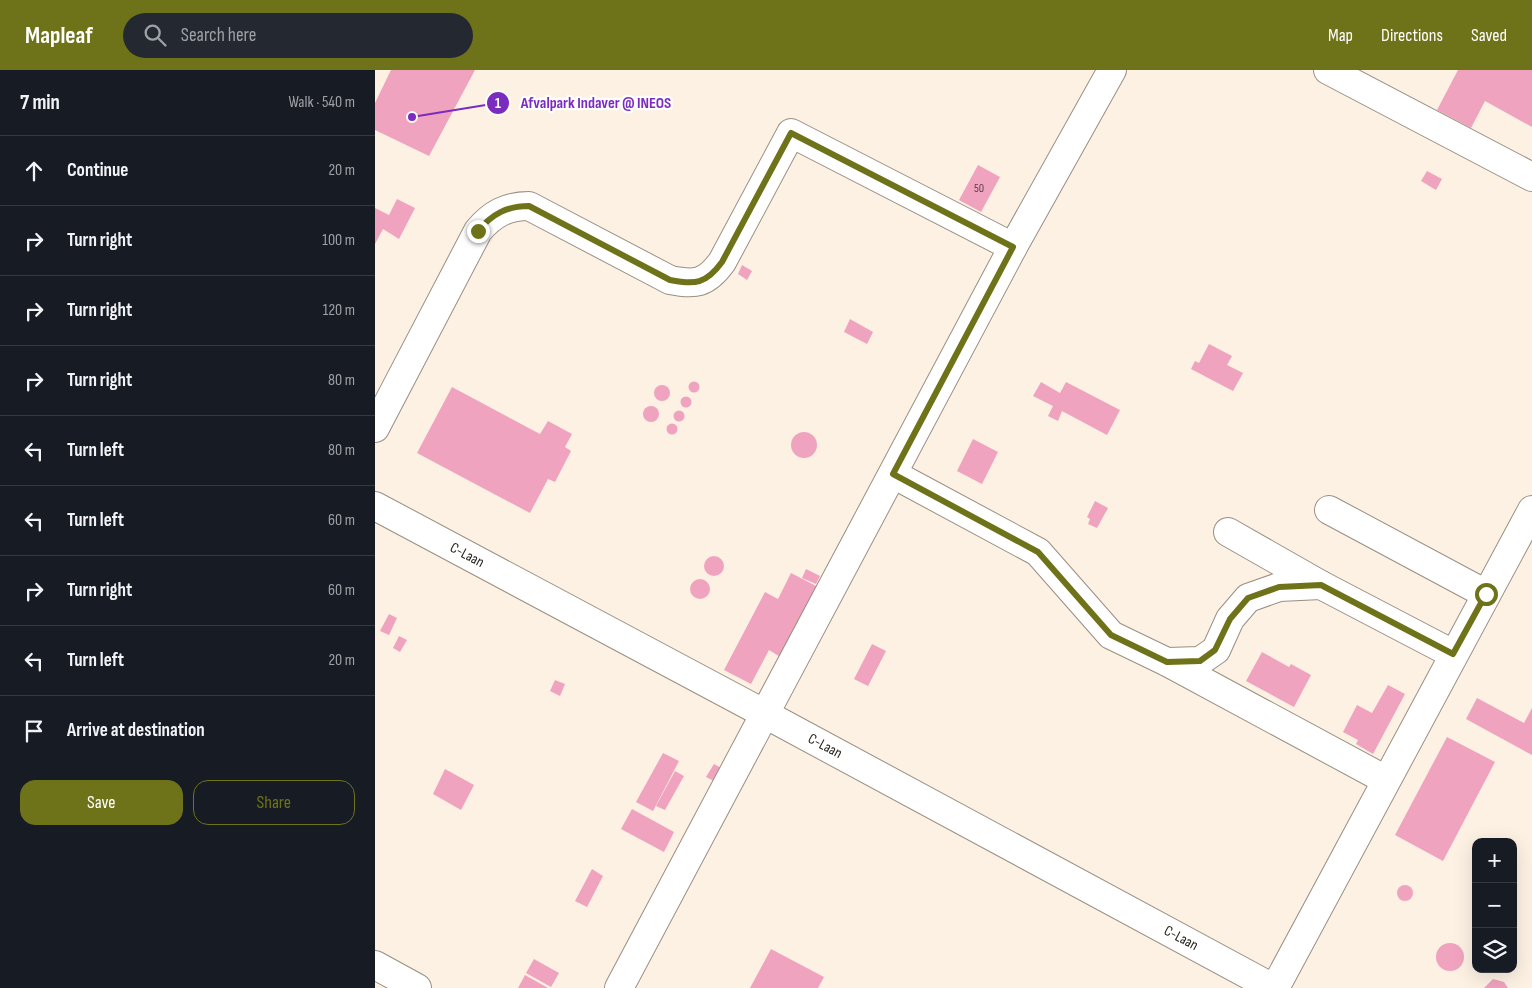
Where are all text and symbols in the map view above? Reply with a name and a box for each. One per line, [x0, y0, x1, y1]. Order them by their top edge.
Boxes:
search box [123, 13, 473, 58]
text: Mapleaf [25, 21, 93, 50]
icon: search [141, 21, 169, 49]
text: Search here [181, 24, 256, 47]
text: Map [1328, 25, 1353, 46]
text: Directions [1381, 25, 1443, 46]
text: Saved [1471, 25, 1507, 46]
callout: Afvalpark Indaver @ INEOS [486, 87, 681, 118]
text: 7 min [20, 90, 60, 115]
text: Walk · 540 m [288, 93, 355, 112]
text: 1 [495, 94, 501, 113]
text: Afvalpark Indaver @ INEOS [520, 94, 671, 113]
icon: ahead [20, 157, 48, 185]
text: Continue [67, 159, 128, 182]
text: 20 m [328, 161, 355, 180]
house number: 50 [974, 181, 984, 196]
route end [467, 220, 490, 243]
icon: right [20, 227, 48, 255]
text: Turn right [67, 229, 132, 252]
text: 100 m [322, 231, 355, 250]
icon: right [20, 297, 48, 325]
text: Turn right [67, 299, 132, 322]
text: 120 m [323, 301, 355, 320]
icon: right [20, 367, 48, 395]
text: Turn right [67, 369, 132, 392]
text: 80 m [328, 371, 355, 390]
icon: left [20, 437, 48, 465]
text: Turn left [67, 439, 124, 462]
text: 80 m [328, 441, 355, 460]
icon: left [20, 507, 48, 535]
text: Turn left [67, 509, 124, 532]
text: 60 m [328, 511, 355, 530]
street label: C-Laan [447, 538, 487, 572]
icon: right [20, 577, 48, 605]
text: Turn right [67, 579, 132, 602]
text: 60 m [328, 581, 355, 600]
route start [1475, 583, 1498, 606]
icon: left [20, 647, 48, 675]
text: Turn left [67, 649, 124, 672]
text: 20 m [328, 651, 355, 670]
icon: arrive [20, 717, 48, 745]
text: Arrive at destination [67, 719, 205, 742]
street label: C-Laan [805, 729, 845, 763]
button: Save [20, 780, 183, 825]
button: Share [193, 780, 355, 825]
map controls [1472, 838, 1517, 973]
button: + [1472, 838, 1517, 883]
button: − [1472, 883, 1517, 928]
street label: C-Laan [1161, 921, 1201, 955]
button: layers [1472, 928, 1517, 973]

